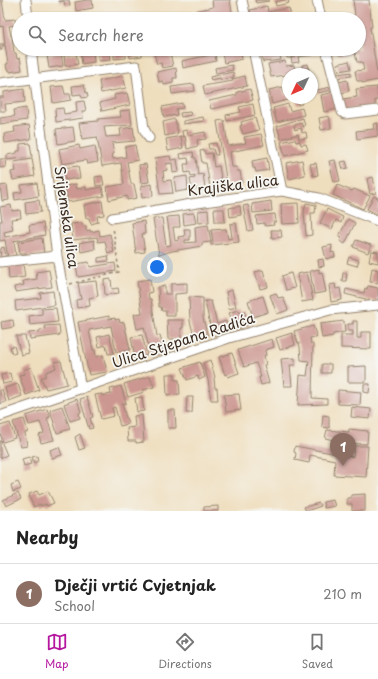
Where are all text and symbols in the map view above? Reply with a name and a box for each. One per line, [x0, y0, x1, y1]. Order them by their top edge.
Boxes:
search box [12, 12, 366, 56]
icon: search [26, 23, 48, 45]
text: Search here [58, 23, 144, 46]
north arrow [282, 68, 318, 104]
street label: Srijemska ulica [49, 165, 85, 270]
street label: Krajiška ulica [186, 169, 280, 201]
your location [147, 257, 167, 277]
street label: Ulica Stjepana Radića [109, 307, 258, 373]
pin: 1 [330, 433, 356, 466]
text: Nearby [16, 524, 78, 550]
text: Dječji vrtić Cvjetnjak [54, 573, 216, 596]
text: 1 [26, 584, 32, 603]
text: 210 m [323, 584, 362, 603]
text: School [54, 596, 95, 615]
tab: Map [45, 631, 68, 672]
tab: Directions [158, 631, 212, 672]
tab: Saved [302, 631, 333, 672]

